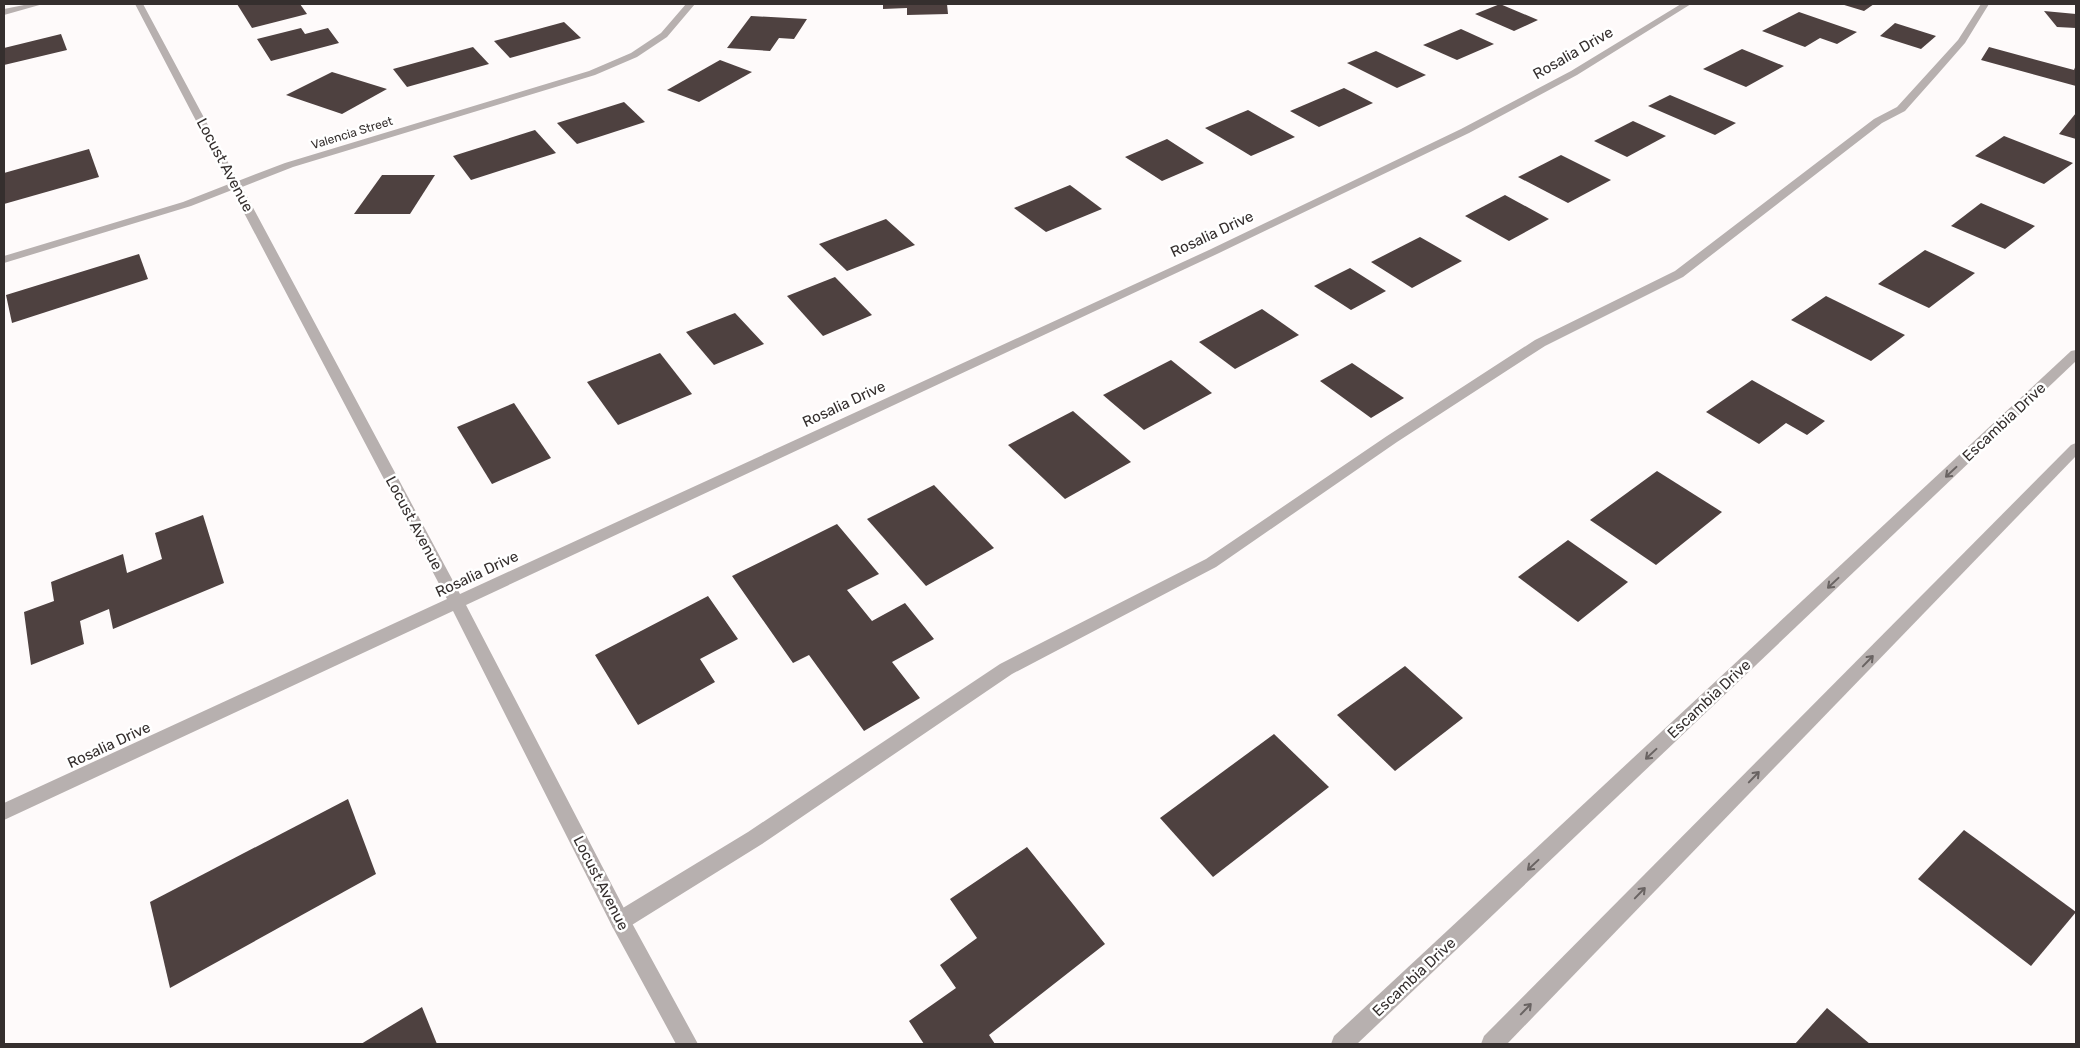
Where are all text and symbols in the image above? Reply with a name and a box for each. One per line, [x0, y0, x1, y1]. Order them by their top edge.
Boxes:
street label: Rosalia Drive [1530, 23, 1616, 83]
street label: Valencia Street [310, 114, 395, 152]
street label: Locust Avenue [193, 115, 257, 215]
street label: Rosalia Drive [1168, 207, 1256, 261]
street label: Rosalia Drive [800, 377, 888, 431]
street label: Escambia Drive [1959, 379, 2049, 465]
one-way arrow [1945, 466, 1958, 478]
street label: Locust Avenue [382, 473, 446, 573]
street label: Rosalia Drive [433, 547, 521, 601]
one-way arrow [1827, 577, 1839, 589]
one-way arrow [1861, 655, 1874, 667]
street label: Escambia Drive [1664, 656, 1754, 742]
street label: Rosalia Drive [65, 718, 153, 772]
one-way arrow [1645, 748, 1657, 760]
one-way arrow [1748, 771, 1760, 784]
street label: Locust Avenue [569, 833, 633, 933]
one-way arrow [1526, 860, 1539, 871]
one-way arrow [1634, 887, 1646, 900]
street label: Escambia Drive [1369, 934, 1459, 1020]
one-way arrow [1520, 1004, 1532, 1016]

